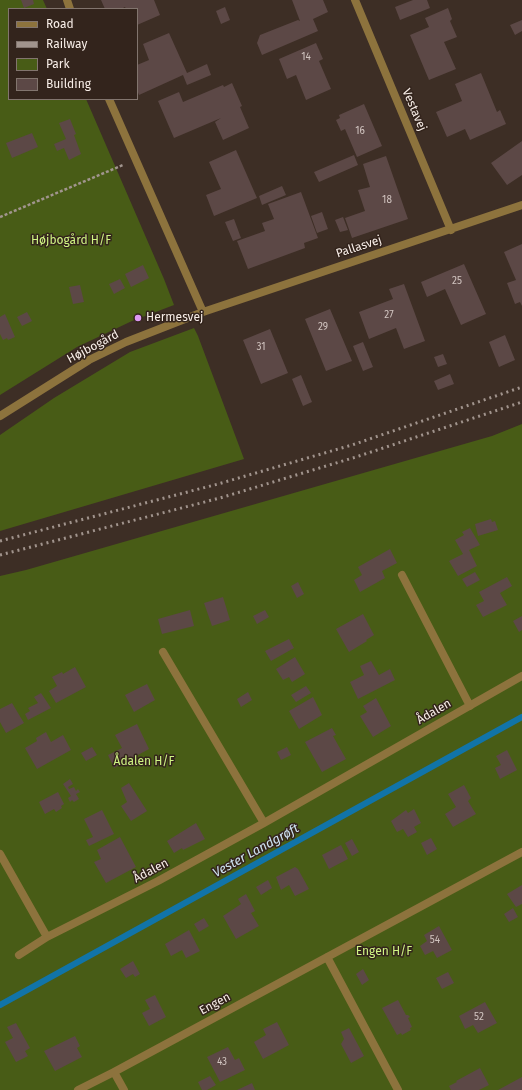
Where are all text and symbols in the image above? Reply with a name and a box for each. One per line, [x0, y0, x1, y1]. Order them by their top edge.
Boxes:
legend [8, 8, 138, 100]
text: Road [46, 17, 74, 31]
text: Railway [46, 37, 87, 51]
house number: 14 [301, 51, 311, 63]
text: Park [46, 57, 70, 71]
text: Building [46, 77, 91, 91]
street label: Vestavej [399, 87, 429, 133]
house number: 16 [355, 125, 365, 137]
house number: 18 [382, 194, 392, 206]
street label: Pallasvej [334, 233, 384, 261]
park label: Højbogård H/F [31, 234, 111, 248]
house number: 25 [452, 275, 462, 287]
house number: 27 [384, 309, 394, 321]
place label: Hermesvej [146, 311, 203, 325]
marker: Hermesvej [133, 313, 143, 323]
house number: 29 [318, 321, 328, 333]
street label: Højbogård [65, 327, 121, 367]
house number: 31 [256, 341, 266, 353]
street label: Ådalen [414, 696, 454, 728]
park label: Ådalen H/F [114, 755, 174, 769]
water label: Vester Landgrøft [210, 821, 302, 881]
street label: Ådalen [131, 856, 171, 886]
house number: 54 [430, 934, 440, 946]
park label: Engen H/F [356, 945, 412, 959]
street label: Engen [197, 990, 233, 1018]
house number: 52 [474, 1011, 484, 1023]
house number: 43 [217, 1056, 227, 1068]

